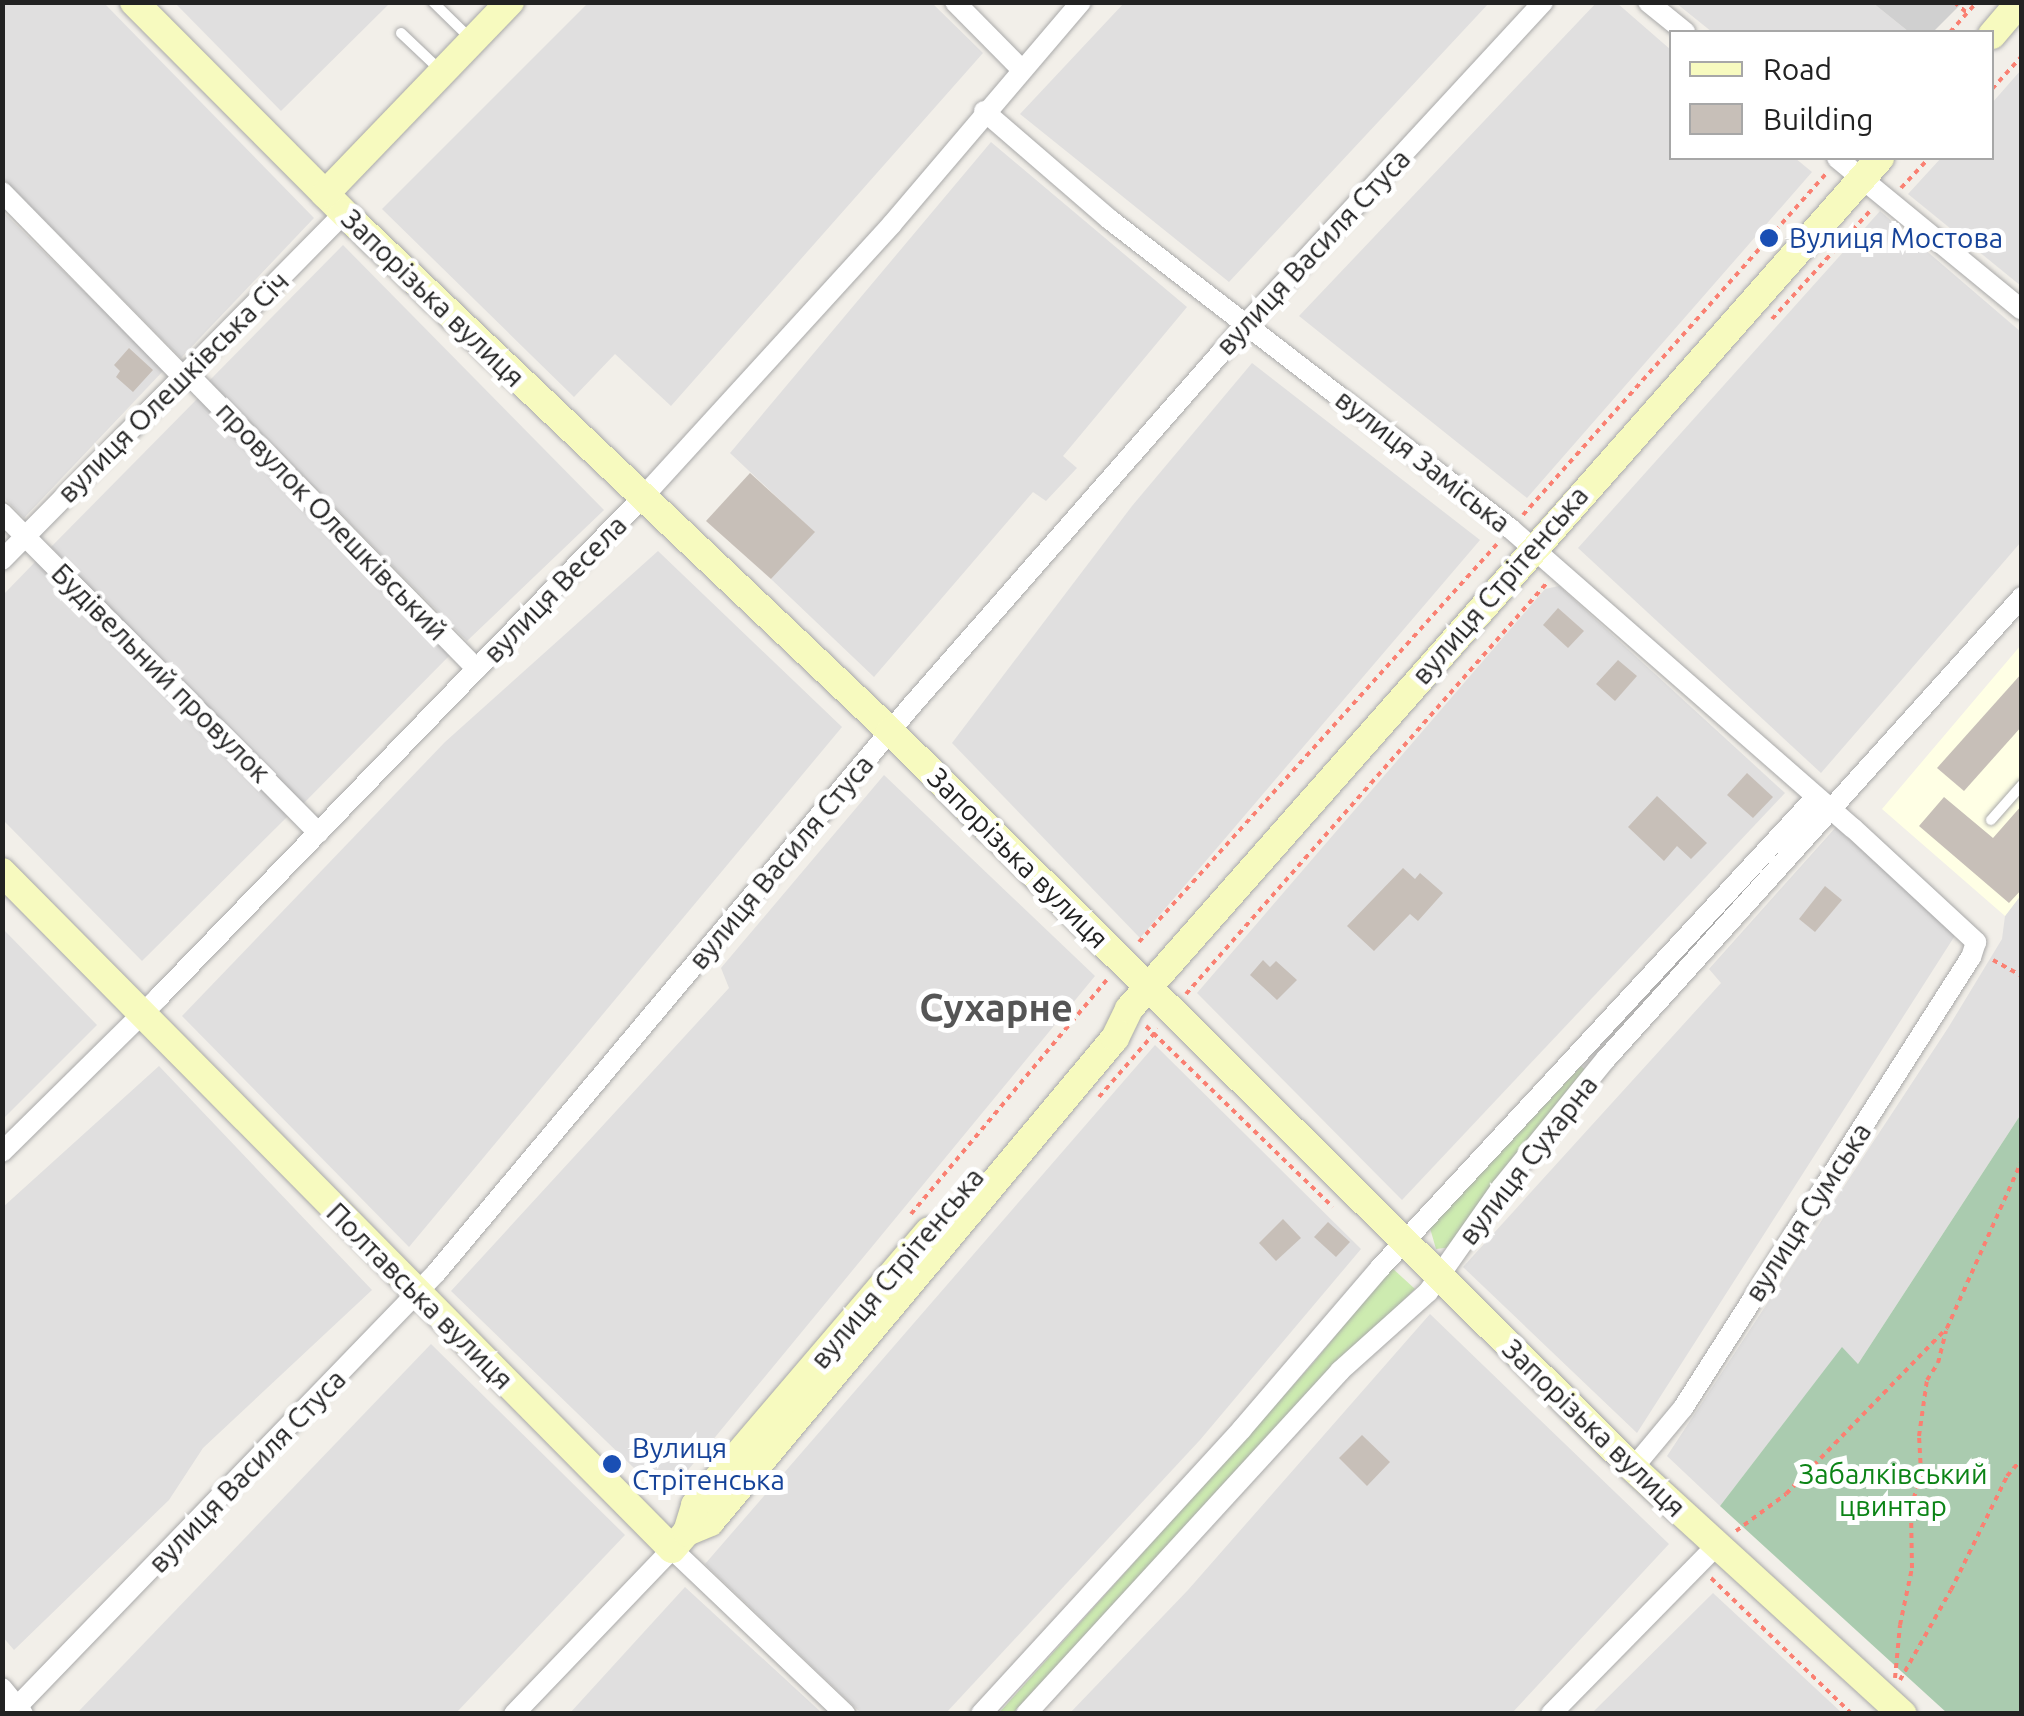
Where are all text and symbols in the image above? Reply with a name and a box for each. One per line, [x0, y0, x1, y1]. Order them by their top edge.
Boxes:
legend [1669, 30, 1994, 160]
text: Road [1763, 52, 1832, 86]
text: Building [1763, 102, 1874, 136]
street label: вулиця Василя Стуса [1209, 142, 1417, 362]
street label: Запорізька вулиця [334, 202, 532, 394]
place label: Вулиця Мостова [1789, 221, 2003, 255]
marker: Вулиця Мостова [1758, 227, 1780, 249]
street label: вулиця Олешківська Січ [50, 264, 296, 510]
street label: вулиця Заміська [1329, 382, 1517, 540]
street label: провулок Олешківський [209, 395, 455, 647]
street label: вулиця Стрітенська [1405, 479, 1595, 691]
street label: вулиця Весела [476, 508, 634, 670]
street label: Будівельний провулок [45, 557, 277, 789]
street label: вулиця Василя Стуса [682, 748, 880, 976]
street label: Запорізька вулиця [921, 761, 1115, 955]
district label: Сухарне [919, 985, 1073, 1031]
street label: вулиця Сухарна [1451, 1069, 1605, 1251]
street label: вулиця Сумська [1738, 1116, 1878, 1308]
street label: вулиця Стрітенська [803, 1161, 991, 1375]
street label: Полтавська вулиця [320, 1196, 520, 1396]
street label: Запорізька вулиця [1495, 1332, 1693, 1524]
street label: вулиця Василя Стуса [141, 1362, 353, 1580]
place label: Вулиця Стрітенська [632, 1431, 785, 1497]
marker: Вулиця Стрітенська [601, 1453, 623, 1475]
park label: Забалківський цвинтар [1798, 1457, 1988, 1523]

